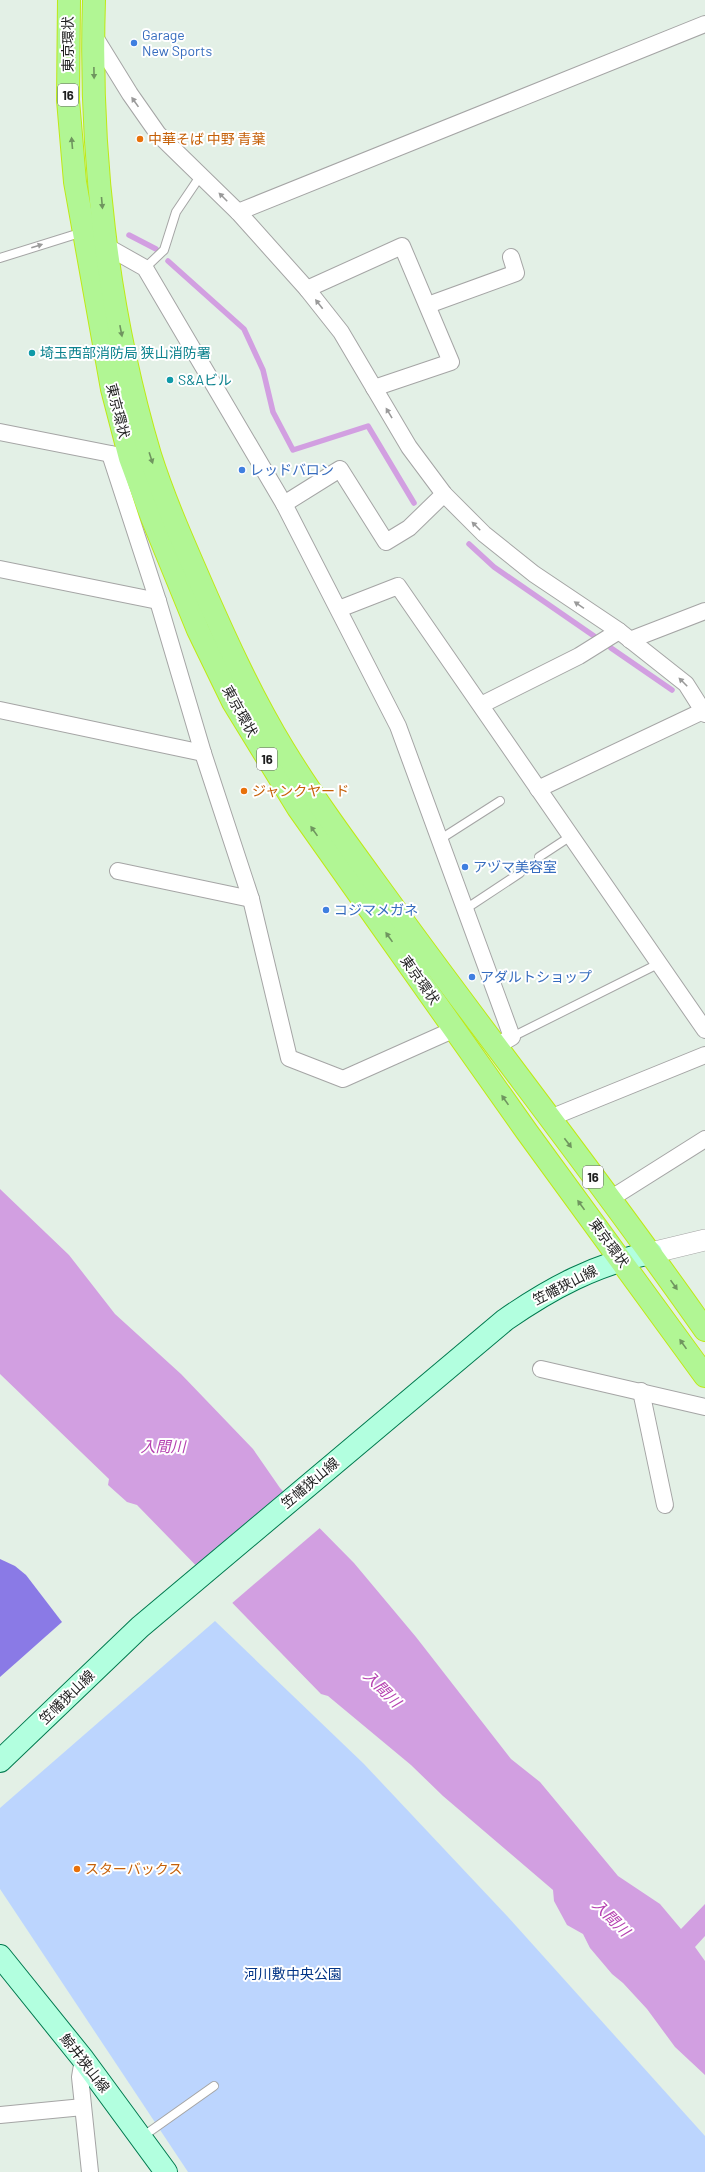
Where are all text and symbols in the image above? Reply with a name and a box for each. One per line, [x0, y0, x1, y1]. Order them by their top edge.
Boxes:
street label: 東京環状 [59, 16, 76, 72]
place label: Garage New Sports [142, 26, 212, 59]
marker: Garage New Sports [129, 38, 139, 48]
one-way arrow [91, 67, 97, 80]
road number: 16 [58, 84, 78, 106]
one-way arrow [131, 96, 139, 107]
place label: 中華そば 中野 青葉 [148, 130, 266, 147]
marker: 中華そば 中野 青葉 [135, 134, 145, 144]
one-way arrow [68, 137, 75, 149]
one-way arrow [218, 192, 228, 202]
one-way arrow [99, 197, 106, 209]
one-way arrow [32, 243, 44, 249]
one-way arrow [314, 299, 323, 310]
one-way arrow [118, 325, 124, 338]
place label: 埼玉西部消防局 狭山消防署 [40, 344, 211, 361]
marker: 埼玉西部消防局 狭山消防署 [27, 348, 37, 358]
place label: S&Aビル [178, 371, 232, 388]
marker: S&Aビル [165, 375, 175, 385]
street label: 東京環状 [103, 382, 134, 440]
one-way arrow [386, 407, 393, 419]
one-way arrow [148, 452, 154, 464]
place label: レッドバロン [250, 461, 334, 478]
marker: レッドバロン [237, 465, 247, 475]
one-way arrow [471, 521, 481, 531]
one-way arrow [574, 601, 585, 608]
one-way arrow [678, 678, 688, 687]
street label: 東京環状 [219, 682, 261, 739]
road number: 16 [257, 748, 277, 770]
place label: ジャンクヤード [252, 782, 349, 799]
marker: ジャンクヤード [239, 786, 249, 796]
one-way arrow [310, 825, 318, 836]
place label: アヅマ美容室 [473, 858, 557, 875]
marker: アヅマ美容室 [460, 862, 470, 872]
place label: コジマメガネ [334, 901, 418, 918]
marker: コジマメガネ [321, 905, 331, 915]
one-way arrow [385, 931, 393, 942]
street label: 東京環状 [397, 952, 443, 1008]
place label: アダルトショップ [480, 968, 592, 985]
marker: アダルトショップ [467, 972, 477, 982]
one-way arrow [501, 1095, 509, 1105]
one-way arrow [563, 1137, 572, 1148]
road number: 16 [583, 1166, 603, 1188]
one-way arrow [577, 1200, 585, 1211]
street label: 東京環状 [586, 1215, 633, 1270]
street label: 笠幡狭山線 [530, 1261, 600, 1308]
one-way arrow [670, 1280, 678, 1290]
one-way arrow [679, 1339, 687, 1349]
water label: 入間川 [140, 1437, 187, 1455]
street label: 笠幡狭山線 [277, 1454, 342, 1512]
street label: 笠幡狭山線 [36, 1666, 98, 1727]
water label: 入間川 [360, 1666, 406, 1712]
place label: スターバックス [85, 1860, 182, 1877]
marker: スターバックス [72, 1864, 82, 1874]
water label: 入間川 [589, 1895, 635, 1941]
park label: 河川敷中央公園 [244, 1965, 342, 1982]
street label: 鯨井狭山線 [57, 2030, 114, 2096]

